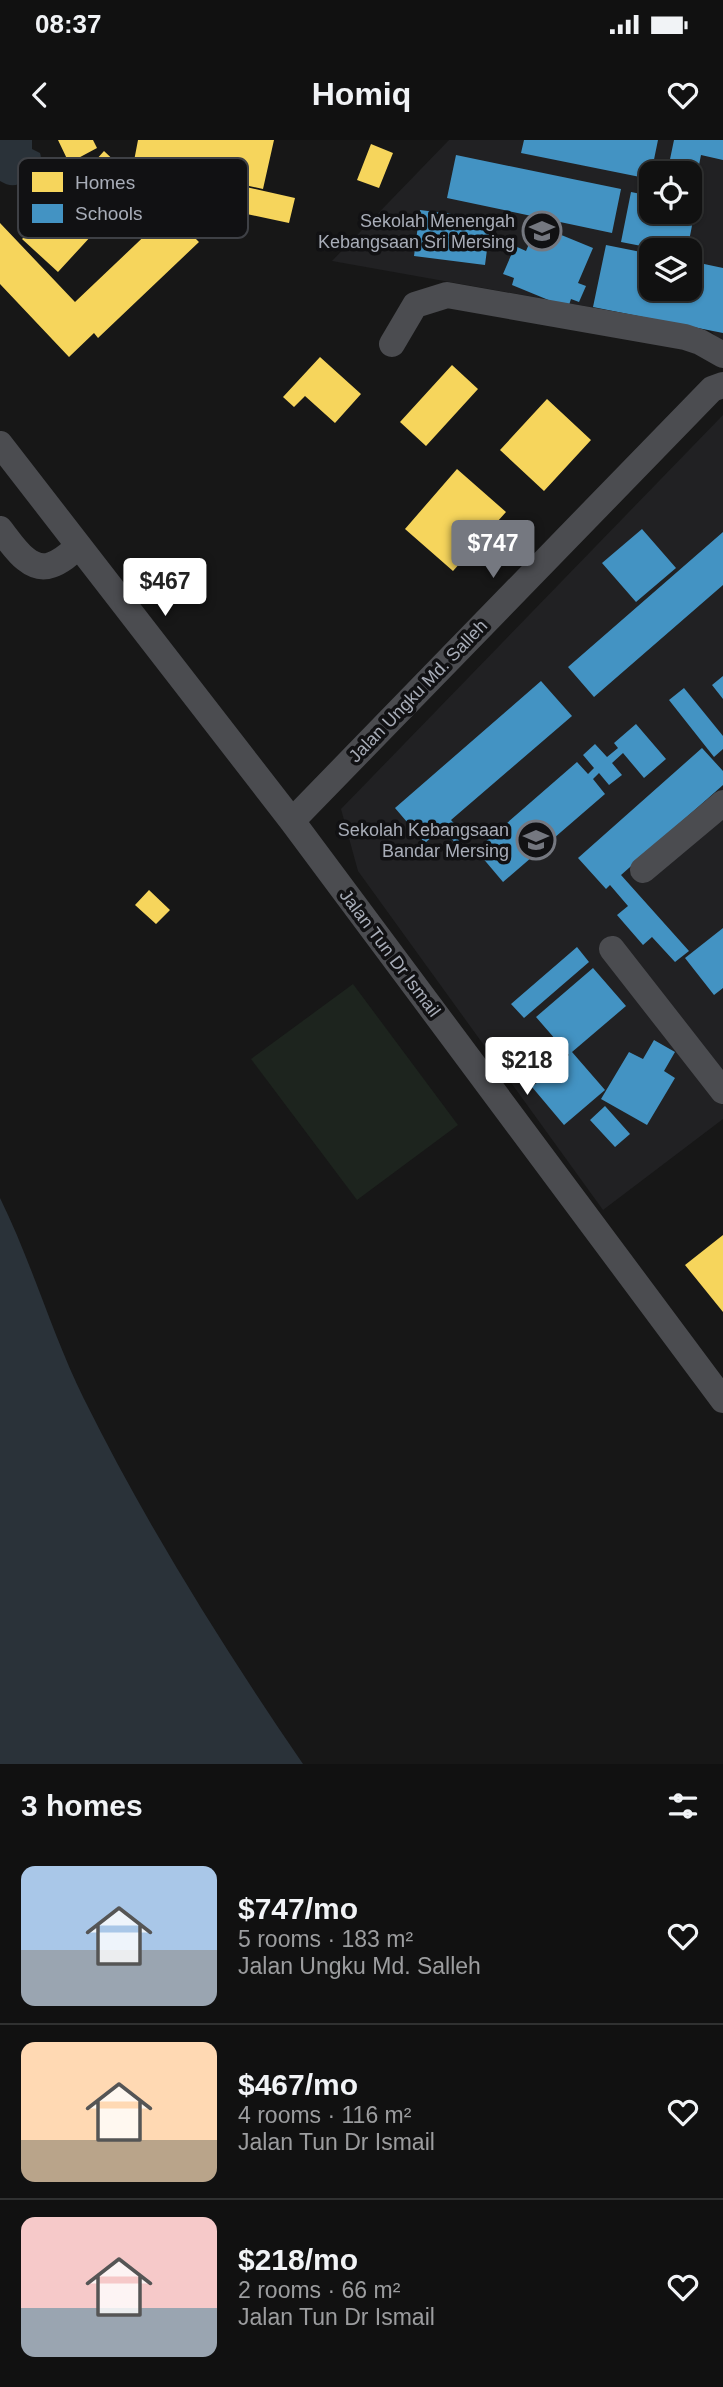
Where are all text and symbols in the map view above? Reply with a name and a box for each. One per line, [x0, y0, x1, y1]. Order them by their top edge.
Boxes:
text: 08:37 [35, 9, 102, 39]
icon: back [21, 76, 59, 114]
text: Homiq [312, 76, 411, 112]
icon: heart [664, 76, 702, 114]
legend [18, 158, 248, 238]
map controls [639, 161, 702, 301]
button: locate [639, 161, 702, 224]
text: Homes [75, 172, 135, 193]
text: Schools [75, 203, 143, 224]
school or university icon: Sekolah Menengah Kebangsaan Sri Mersing [521, 210, 563, 252]
place label: Sekolah Menengah Kebangsaan Sri Mersing [318, 211, 515, 252]
button: layers [639, 238, 702, 301]
pin: $747 [452, 520, 534, 580]
text: $747 [467, 530, 519, 556]
pin: $467 [124, 559, 206, 618]
text: $467 [139, 568, 191, 594]
street label: Jalan Ungku Md. Salleh [345, 616, 491, 766]
school or university icon: Sekolah Kebangsaan Bandar Mersing [515, 819, 557, 861]
place label: Sekolah Kebangsaan Bandar Mersing [338, 820, 509, 861]
street label: Jalan Tun Dr Ismail [336, 885, 444, 1021]
pin: $218 [486, 1038, 568, 1097]
text: $218 [501, 1047, 553, 1073]
icon: filters [664, 1787, 702, 1825]
text: 3 homes [21, 1789, 143, 1822]
text: $747/mo [238, 1892, 358, 1925]
icon: home [77, 1894, 161, 1978]
icon: heart [664, 1917, 702, 1955]
text: 5 rooms · 183 m² [238, 1926, 413, 1952]
text: Jalan Ungku Md. Salleh [238, 1953, 481, 1979]
text: $467/mo [238, 2068, 358, 2101]
icon: home [77, 2070, 161, 2154]
icon: heart [664, 2093, 702, 2131]
text: 4 rooms · 116 m² [238, 2102, 411, 2128]
text: Jalan Tun Dr Ismail [238, 2129, 435, 2155]
text: $218/mo [238, 2243, 358, 2276]
icon: home [77, 2245, 161, 2329]
icon: heart [664, 2268, 702, 2306]
text: 2 rooms · 66 m² [238, 2277, 400, 2303]
text: Jalan Tun Dr Ismail [238, 2304, 435, 2330]

